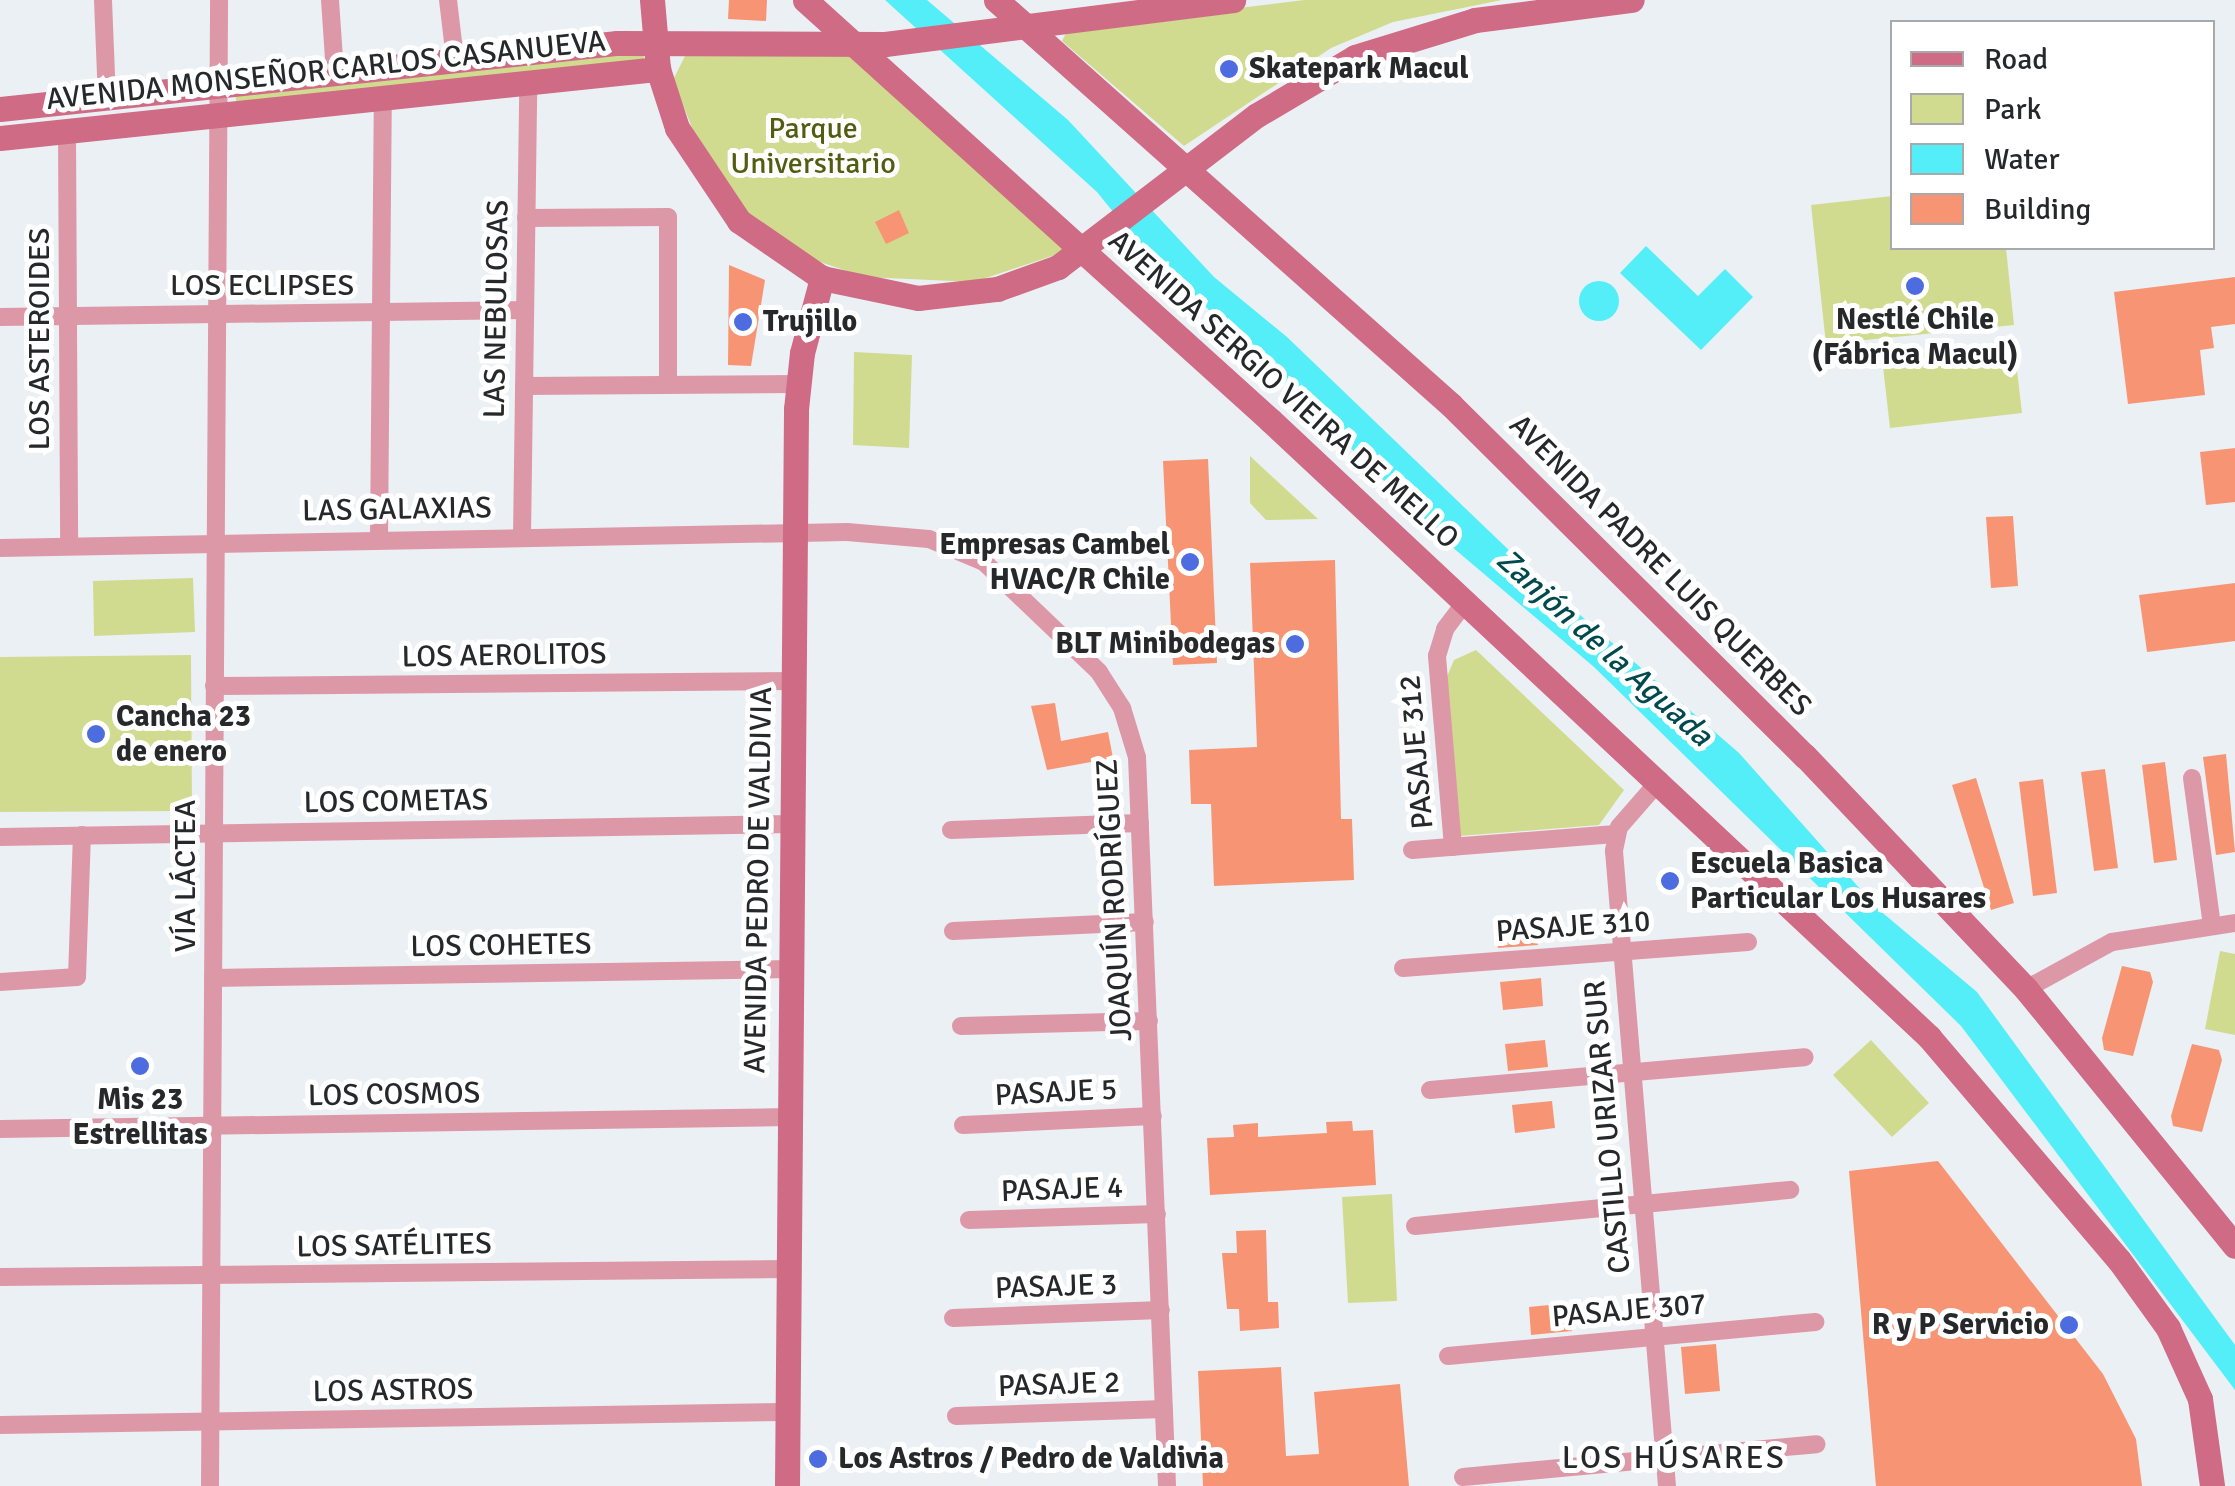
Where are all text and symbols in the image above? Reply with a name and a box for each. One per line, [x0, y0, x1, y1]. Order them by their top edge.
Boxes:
legend [1890, 20, 2215, 250]
street label: AVENIDA MONSEÑOR CARLOS CASANUEVA [45, 24, 607, 118]
text: Road [1984, 41, 2048, 78]
place label: Skatepark Macul [1249, 51, 1469, 87]
marker: Skatepark Macul [1218, 58, 1240, 80]
text: Park [1984, 91, 2042, 128]
park label: Parque Universitario [730, 111, 896, 182]
text: Water [1984, 141, 2060, 178]
text: Building [1984, 191, 2091, 228]
street label: LAS NEBULOSAS [477, 199, 517, 419]
street label: AVENIDA SERGIO VIEIRA DE MELLO [1100, 223, 1466, 557]
street label: LOS ASTEROIDES [22, 228, 58, 450]
street label: LOS ECLIPSES [170, 268, 354, 304]
marker: Nestlé Chile (Fábrica Macul) [1904, 275, 1926, 297]
place label: Nestlé Chile (Fábrica Macul) [1812, 302, 2018, 372]
place label: Trujillo [763, 304, 857, 340]
marker: Trujillo [732, 311, 754, 333]
street label: AVENIDA PADRE LUIS QUERBES [1502, 408, 1818, 724]
street label: LAS GALAXIAS [302, 490, 492, 530]
place label: Empresas Cambel HVAC/R Chile [939, 527, 1170, 598]
water label: Zanjón de la Aguada [1488, 541, 1720, 755]
marker: Empresas Cambel HVAC/R Chile [1179, 551, 1201, 573]
place label: BLT Minibodegas [1055, 626, 1275, 662]
marker: BLT Minibodegas [1284, 633, 1306, 655]
street label: LOS AEROLITOS [401, 636, 607, 676]
street label: PASAJE 312 [1392, 673, 1442, 831]
street label: AVENIDA PEDRO DE VALDIVIA [738, 686, 780, 1074]
place label: Cancha 23 de enero [116, 699, 251, 770]
marker: Cancha 23 de enero [85, 723, 107, 745]
street label: JOAQUÍN RODRÍGUEZ [1090, 758, 1140, 1042]
street label: LOS COMETAS [303, 782, 489, 822]
street label: VÍA LÁCTEA [168, 800, 204, 952]
place label: Escuela Basica Particular Los Husares [1690, 846, 1986, 916]
marker: Escuela Basica Particular Los Husares [1659, 870, 1681, 892]
street label: PASAJE 310 [1495, 904, 1651, 950]
street label: LOS COHETES [410, 926, 592, 966]
street label: CASTILLO URIZAR SUR [1577, 979, 1639, 1275]
marker: Mis 23 Estrellitas [129, 1055, 151, 1077]
street label: PASAJE 5 [994, 1072, 1118, 1114]
street label: LOS COSMOS [307, 1075, 481, 1115]
place label: Mis 23 Estrellitas [73, 1082, 207, 1152]
street label: PASAJE 4 [1000, 1170, 1124, 1210]
street label: LOS SATÉLITES [296, 1226, 492, 1266]
street label: PASAJE 3 [994, 1267, 1118, 1307]
street label: PASAJE 307 [1550, 1286, 1708, 1336]
place label: R y P Servicio [1872, 1307, 2049, 1343]
marker: R y P Servicio [2058, 1314, 2080, 1336]
street label: PASAJE 2 [997, 1365, 1121, 1405]
street label: LOS ASTROS [312, 1372, 474, 1410]
district label: LOS HÚSARES [1562, 1439, 1786, 1477]
place label: Los Astros / Pedro de Valdivia [838, 1441, 1224, 1477]
marker: Los Astros / Pedro de Valdivia [807, 1448, 829, 1470]

